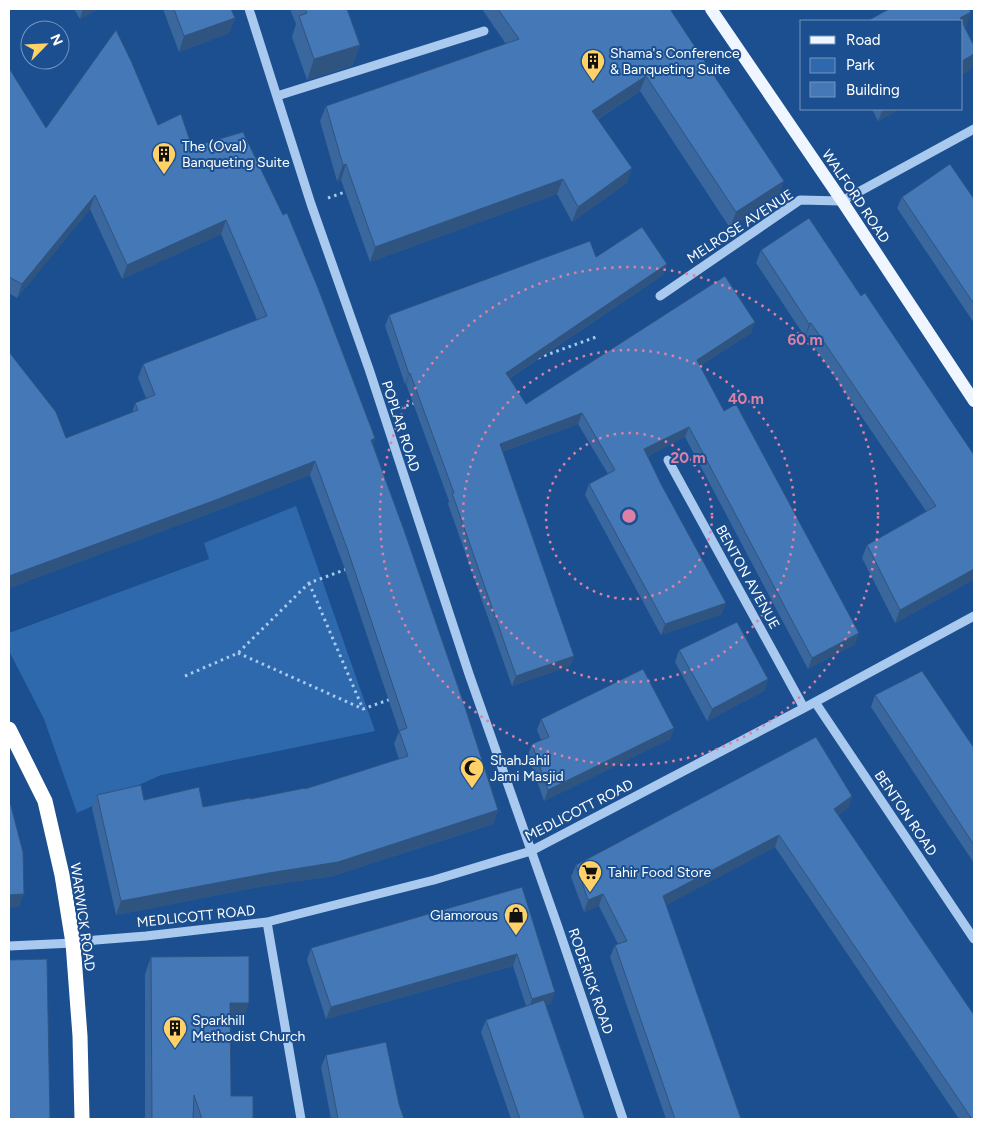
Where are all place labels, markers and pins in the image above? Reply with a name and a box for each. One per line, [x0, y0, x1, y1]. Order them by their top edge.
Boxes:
place label: Shama's Conference & Banqueting Suite [610, 45, 740, 78]
building icon: Shama's Conference & Banqueting Suite [580, 48, 606, 82]
place label: The (Oval) Banqueting Suite [182, 138, 290, 171]
building icon: The (Oval) Banqueting Suite [151, 141, 177, 175]
centre of rings [620, 507, 638, 525]
place label: ShahJahil Jami Masjid [490, 752, 564, 785]
mosque icon: ShahJahil Jami Masjid [459, 755, 485, 789]
supermarket icon: Tahir Food Store [577, 859, 603, 893]
place label: Tahir Food Store [608, 864, 711, 881]
shop icon: Glamorous [503, 902, 529, 936]
place label: Glamorous [430, 907, 498, 924]
place label: Sparkhill Methodist Church [192, 1012, 305, 1045]
building icon: Sparkhill Methodist Church [162, 1015, 188, 1049]

